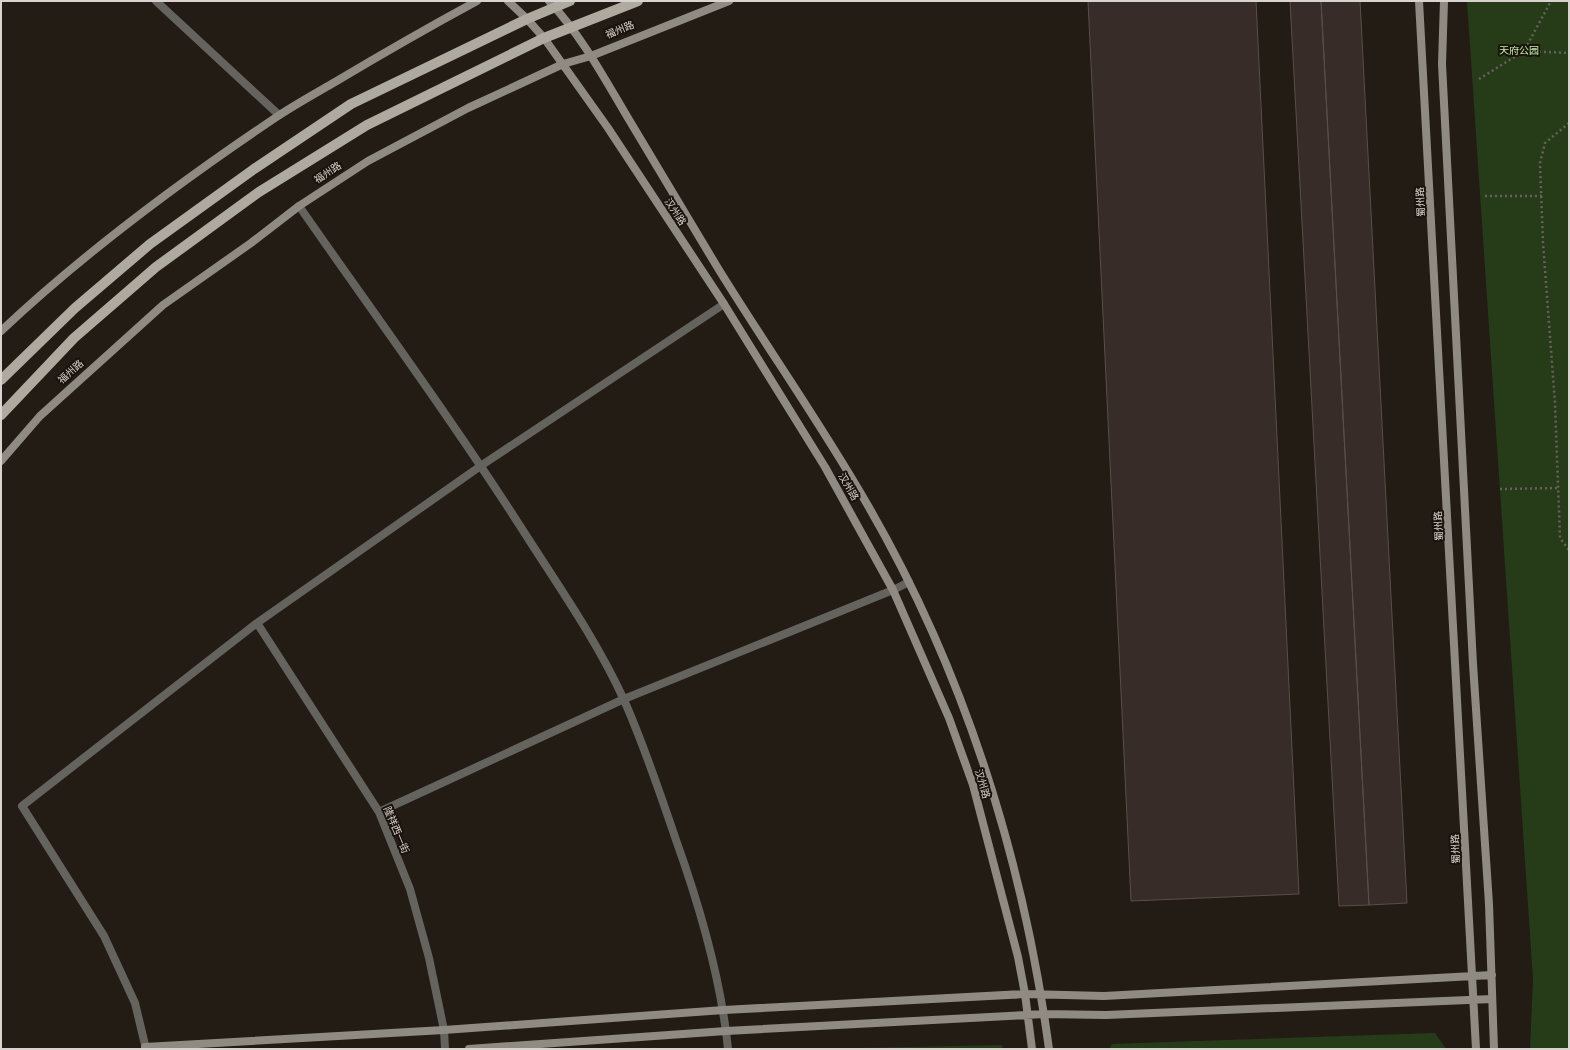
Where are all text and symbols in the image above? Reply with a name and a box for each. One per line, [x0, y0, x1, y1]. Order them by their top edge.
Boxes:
street label: 福州路 [604, 19, 636, 41]
park label: 天府公园 [1499, 45, 1539, 57]
street label: 福州路 [312, 160, 344, 186]
street label: 蜀州路 [1414, 187, 1428, 217]
street label: 汉州路 [662, 196, 688, 228]
street label: 福州路 [56, 358, 86, 386]
street label: 汉州路 [835, 471, 861, 503]
street label: 蜀州路 [1432, 511, 1446, 541]
street label: 汉州路 [972, 768, 992, 800]
street label: 隆祥西一街 [381, 805, 411, 855]
street label: 蜀州路 [1449, 834, 1463, 864]

